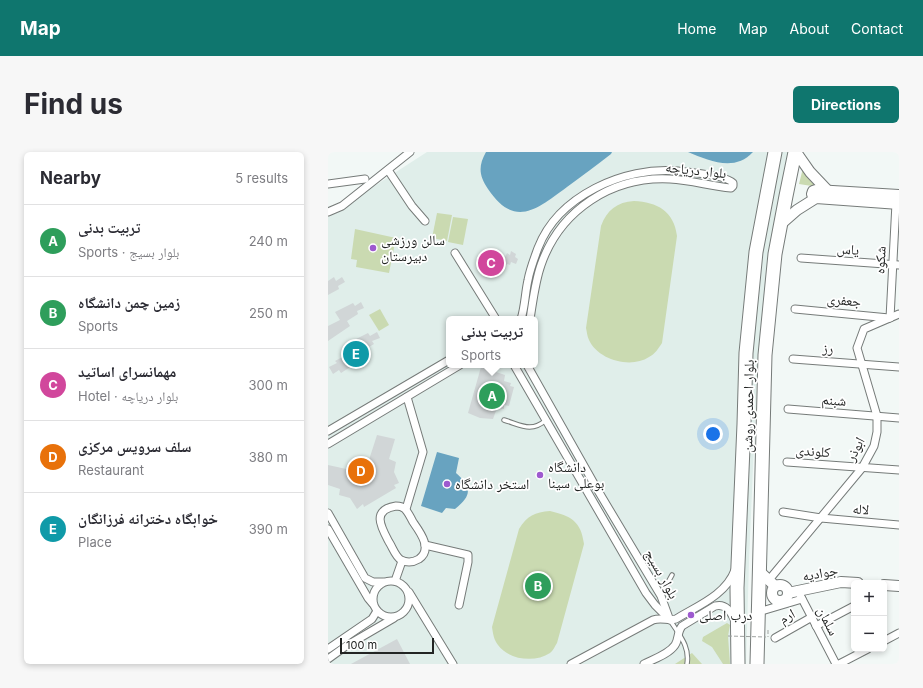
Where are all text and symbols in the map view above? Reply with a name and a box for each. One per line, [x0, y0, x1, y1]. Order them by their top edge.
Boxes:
text: Map [20, 17, 61, 40]
text: Home [677, 20, 716, 37]
text: Map [738, 20, 768, 37]
text: About [790, 20, 829, 37]
text: Contact [851, 20, 903, 37]
button: Directions [793, 86, 899, 123]
text: Find us [24, 87, 123, 121]
street label: بلوار دریاچه [665, 158, 728, 182]
text: Nearby [40, 168, 101, 188]
text: 5 results [235, 170, 288, 186]
text: تربیت بدنی [78, 218, 140, 237]
place label: سالن ورزشی دبیرستان [381, 231, 445, 265]
text: A [48, 233, 58, 249]
text: 240 m [249, 233, 288, 249]
street label: یاس [836, 239, 860, 259]
marker: سالن ورزشی دبیرستان [368, 243, 378, 253]
text: Sports · بلوار بسیج [78, 244, 179, 260]
street label: شکوه [870, 246, 890, 274]
pin: C [478, 248, 504, 278]
street label: جعفری [826, 290, 862, 310]
text: زمین چمن دانشگاه [78, 293, 180, 312]
text: B [49, 305, 57, 321]
text: 250 m [249, 305, 288, 321]
popup [446, 316, 538, 368]
text: Sports [78, 318, 118, 334]
text: تربیت بدنی [461, 322, 523, 341]
pin: E [343, 339, 369, 369]
street label: رز [821, 339, 834, 357]
text: Sports [461, 347, 501, 363]
street label: بلوار احمدی روشن [738, 359, 758, 453]
text: مهمانسرای اساتید [78, 362, 176, 381]
text: C [48, 377, 58, 393]
text: 300 m [249, 377, 288, 393]
pin: A [479, 381, 505, 411]
text: Hotel · بلوار دریاچه [78, 388, 178, 404]
street label: شبنم [821, 390, 847, 411]
your location [703, 424, 723, 444]
street label: ابوذر [841, 434, 869, 465]
text: سلف سرویس مرکزی [78, 437, 192, 456]
street label: کلوندی [795, 441, 831, 461]
text: D [48, 449, 58, 465]
text: 380 m [249, 449, 288, 465]
pin: D [348, 456, 374, 486]
place label: دانشگاه بوعلی سینا [548, 458, 604, 492]
text: Restaurant [78, 462, 144, 478]
marker: دانشگاه بوعلی سینا [535, 470, 545, 480]
place label: استخر دانشگاه [455, 475, 529, 493]
marker: استخر دانشگاه [442, 479, 452, 489]
street label: لاله [852, 499, 870, 518]
text: خوابگاه دخترانه فرزانگان [78, 509, 218, 528]
text: E [49, 521, 57, 537]
text: 390 m [249, 521, 288, 537]
text: Place [78, 534, 112, 550]
street label: بلوار بسیج [640, 546, 683, 603]
street label: جوادیه [801, 561, 839, 585]
pin: B [525, 571, 551, 601]
map controls [851, 580, 887, 652]
button: + [851, 580, 887, 616]
street label: سلمان [813, 603, 843, 639]
street label: ارم [776, 604, 799, 629]
place label: درب اصلی [699, 606, 753, 624]
marker: درب اصلی [686, 610, 696, 620]
button: − [851, 616, 887, 652]
scale bar [340, 636, 434, 655]
text: 100 m [346, 638, 377, 652]

